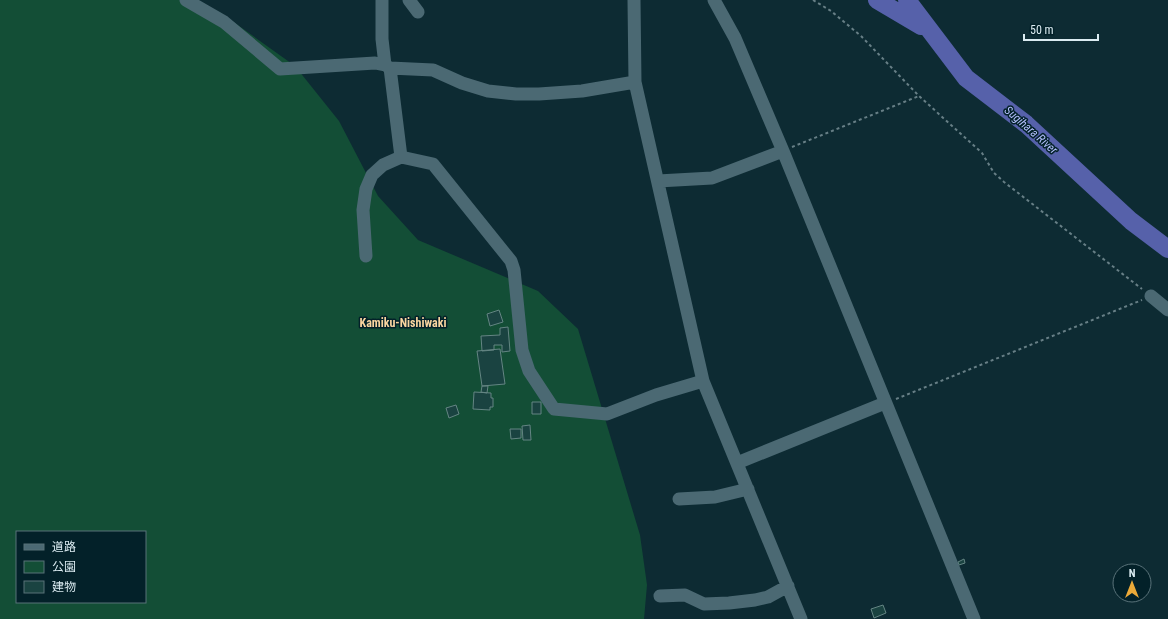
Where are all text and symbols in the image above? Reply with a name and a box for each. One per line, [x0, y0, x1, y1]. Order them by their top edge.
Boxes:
scale bar [1024, 16, 1098, 42]
text: 50 m [1030, 23, 1054, 37]
water label: Sugihara River [1002, 103, 1061, 157]
district label: Kamiku-Nishiwaki [360, 316, 446, 330]
legend [16, 531, 146, 603]
text: 道路 [52, 540, 76, 554]
text: 公園 [52, 560, 76, 574]
north arrow [1112, 563, 1152, 603]
text: N [1129, 567, 1136, 580]
text: 建物 [52, 580, 76, 594]

